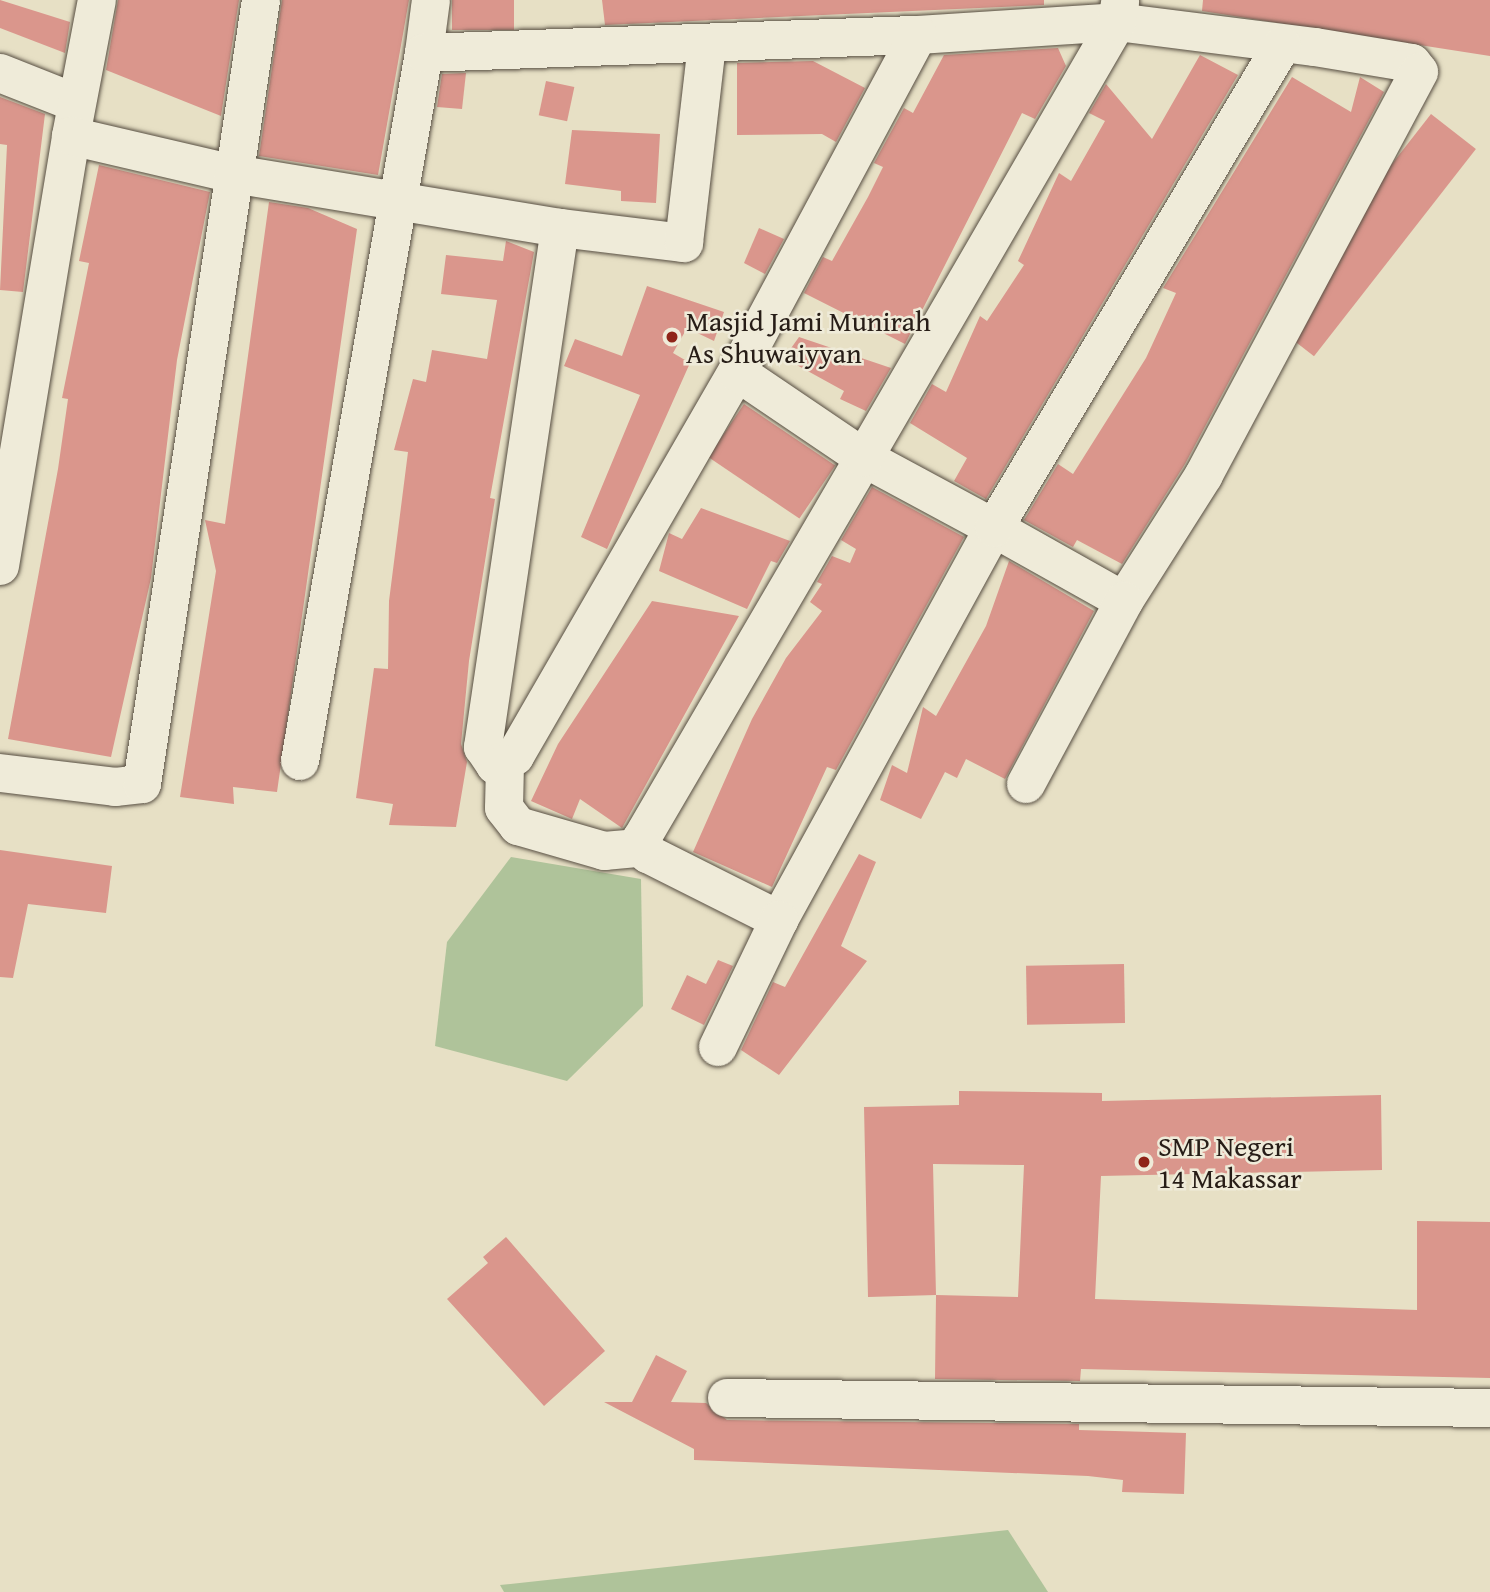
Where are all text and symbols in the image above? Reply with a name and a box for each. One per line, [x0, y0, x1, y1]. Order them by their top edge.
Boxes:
place label: Masjid Jami Munirah As Shuwaiyyan [686, 304, 931, 370]
marker: Masjid Jami Munirah As Shuwaiyyan [664, 329, 680, 345]
place label: SMP Negeri 14 Makassar [1158, 1129, 1302, 1195]
marker: SMP Negeri 14 Makassar [1136, 1154, 1152, 1170]

